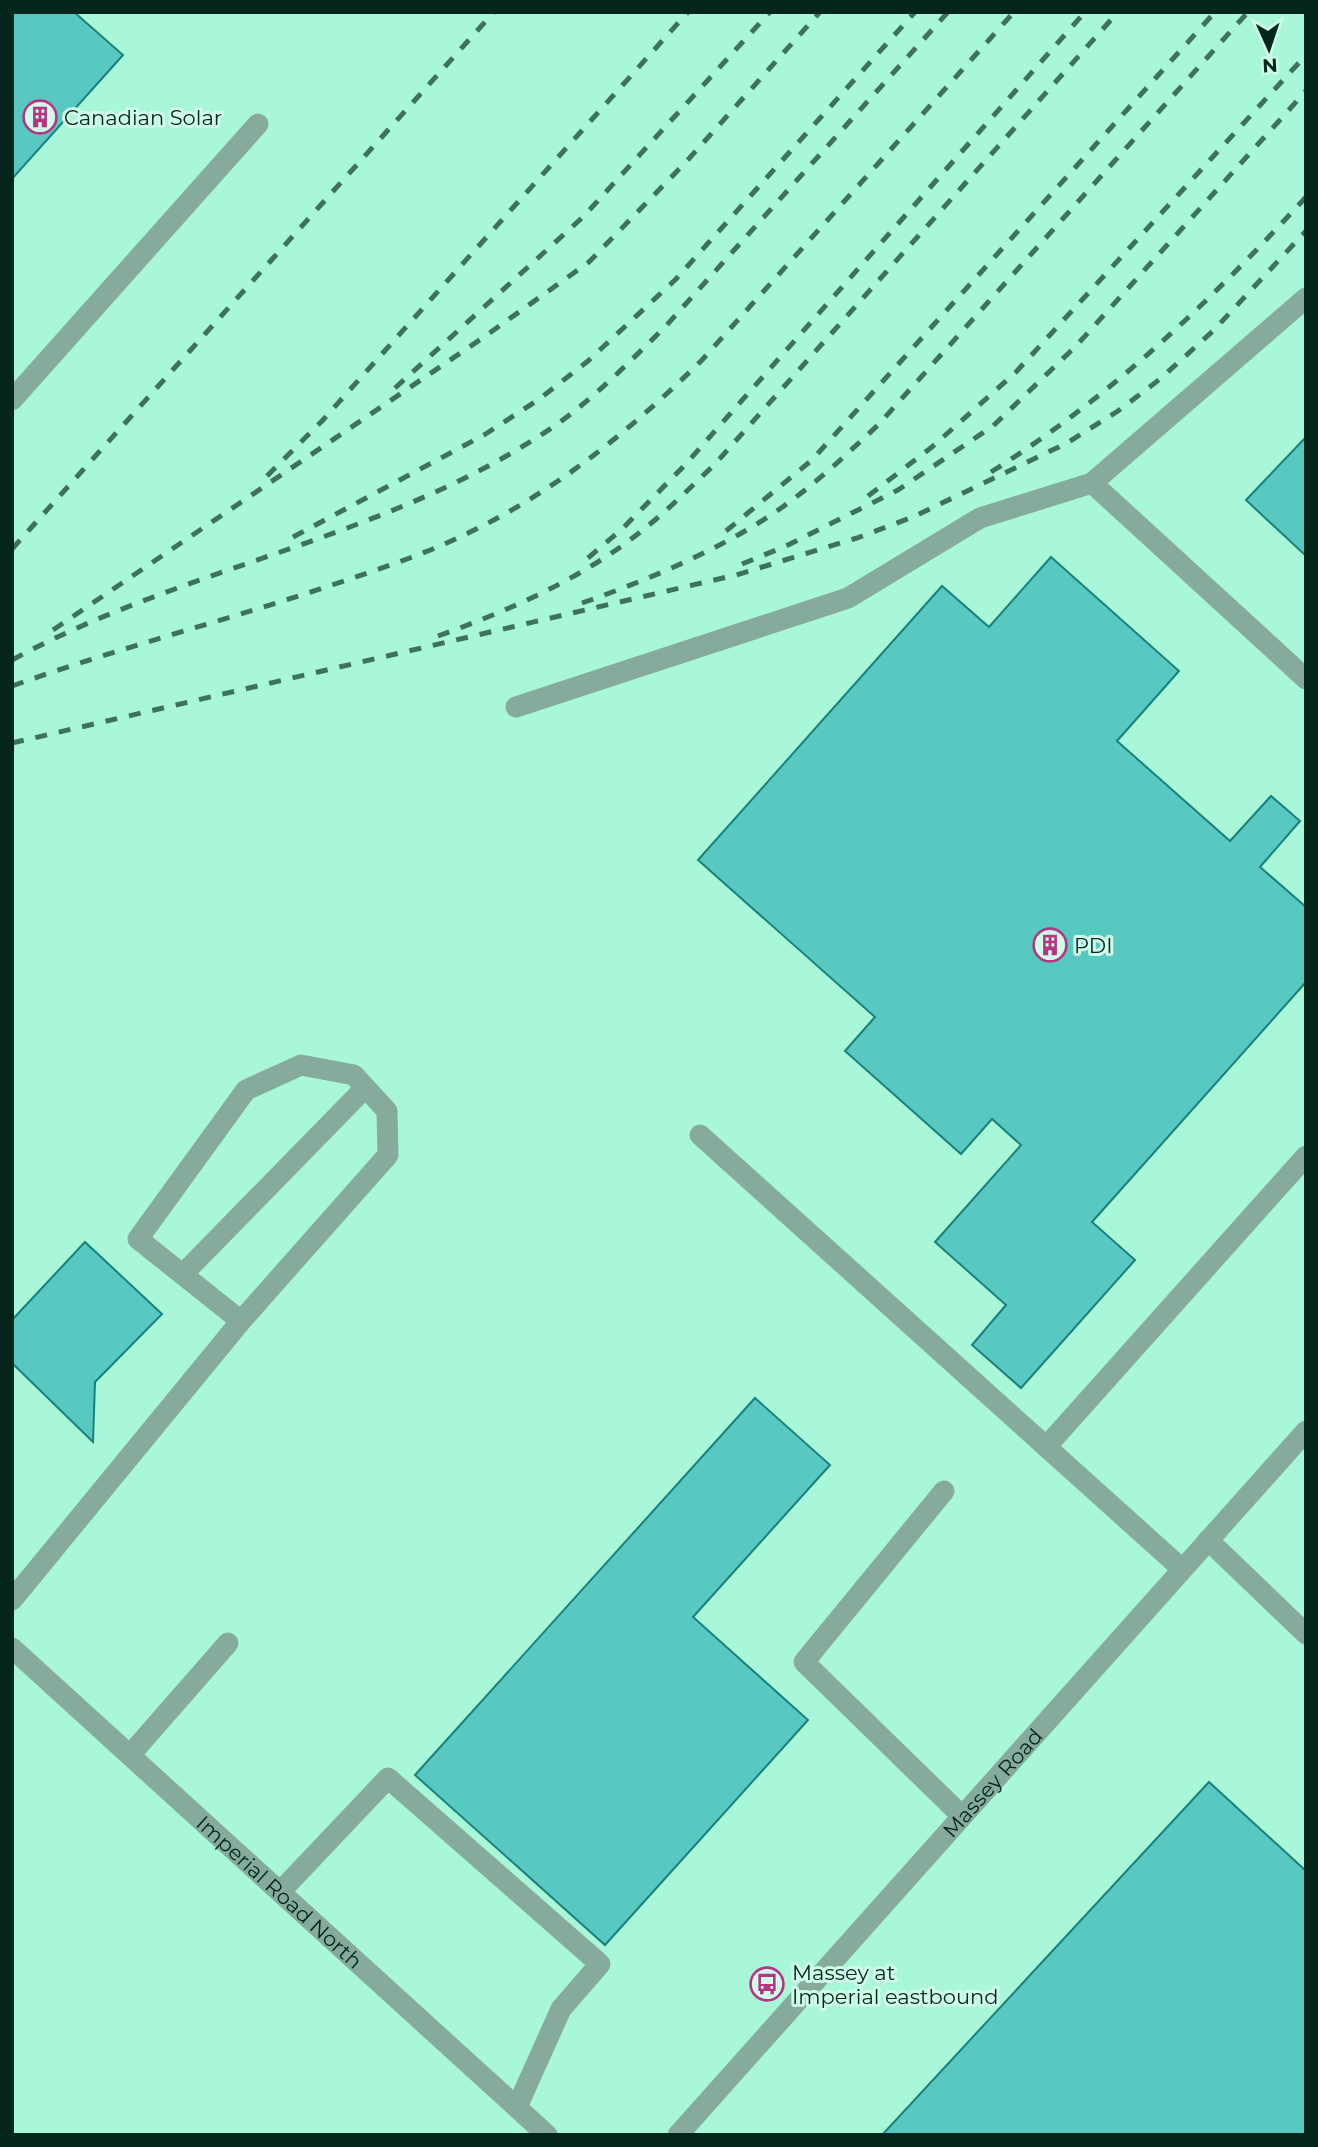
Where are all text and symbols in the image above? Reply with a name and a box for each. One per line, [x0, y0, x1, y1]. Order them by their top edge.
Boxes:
north arrow [1234, 14, 1304, 84]
text: N [1262, 54, 1278, 77]
building icon: Canadian Solar [21, 98, 59, 136]
place label: Canadian Solar [64, 105, 222, 130]
building icon: PDI [1031, 926, 1069, 964]
place label: PDI [1074, 933, 1113, 958]
street label: Massey Road [937, 1723, 1047, 1842]
street label: Imperial Road North [192, 1810, 368, 1973]
place label: Massey at Imperial eastbound [792, 1960, 998, 2009]
bus stop icon: Massey at Imperial eastbound [748, 1965, 786, 2003]

